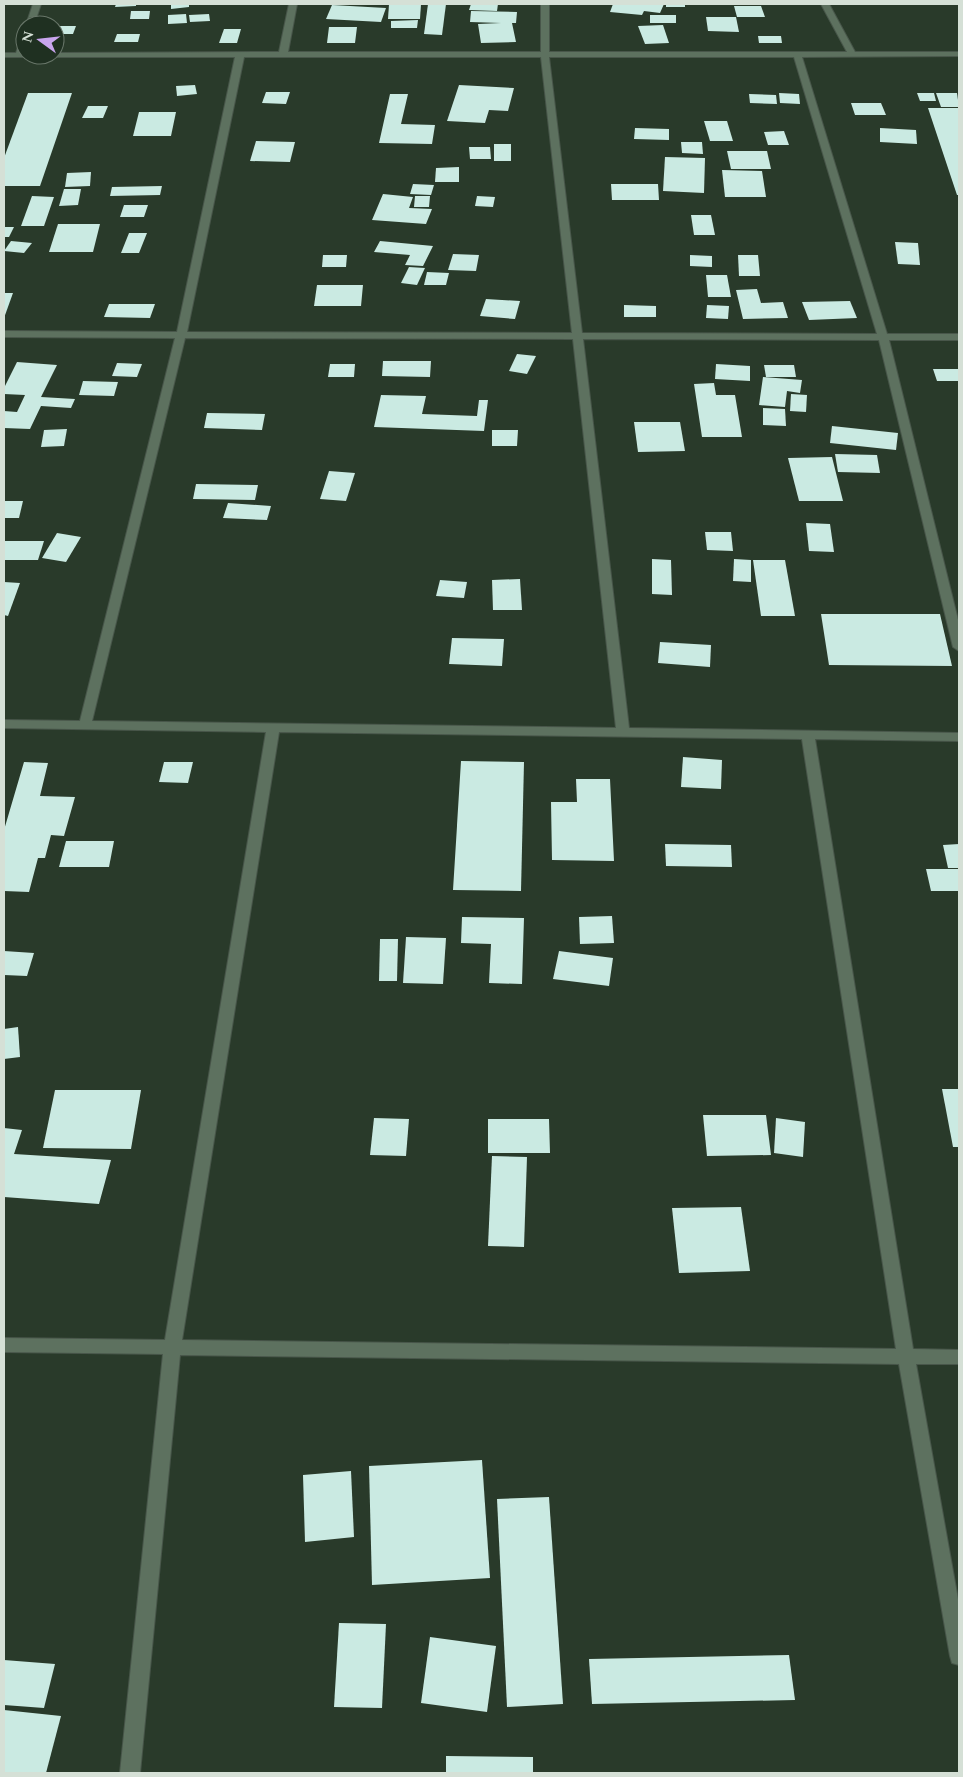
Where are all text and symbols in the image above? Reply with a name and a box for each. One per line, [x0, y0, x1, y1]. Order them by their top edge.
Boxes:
north arrow [15, 15, 65, 65]
text: N [16, 29, 40, 45]

